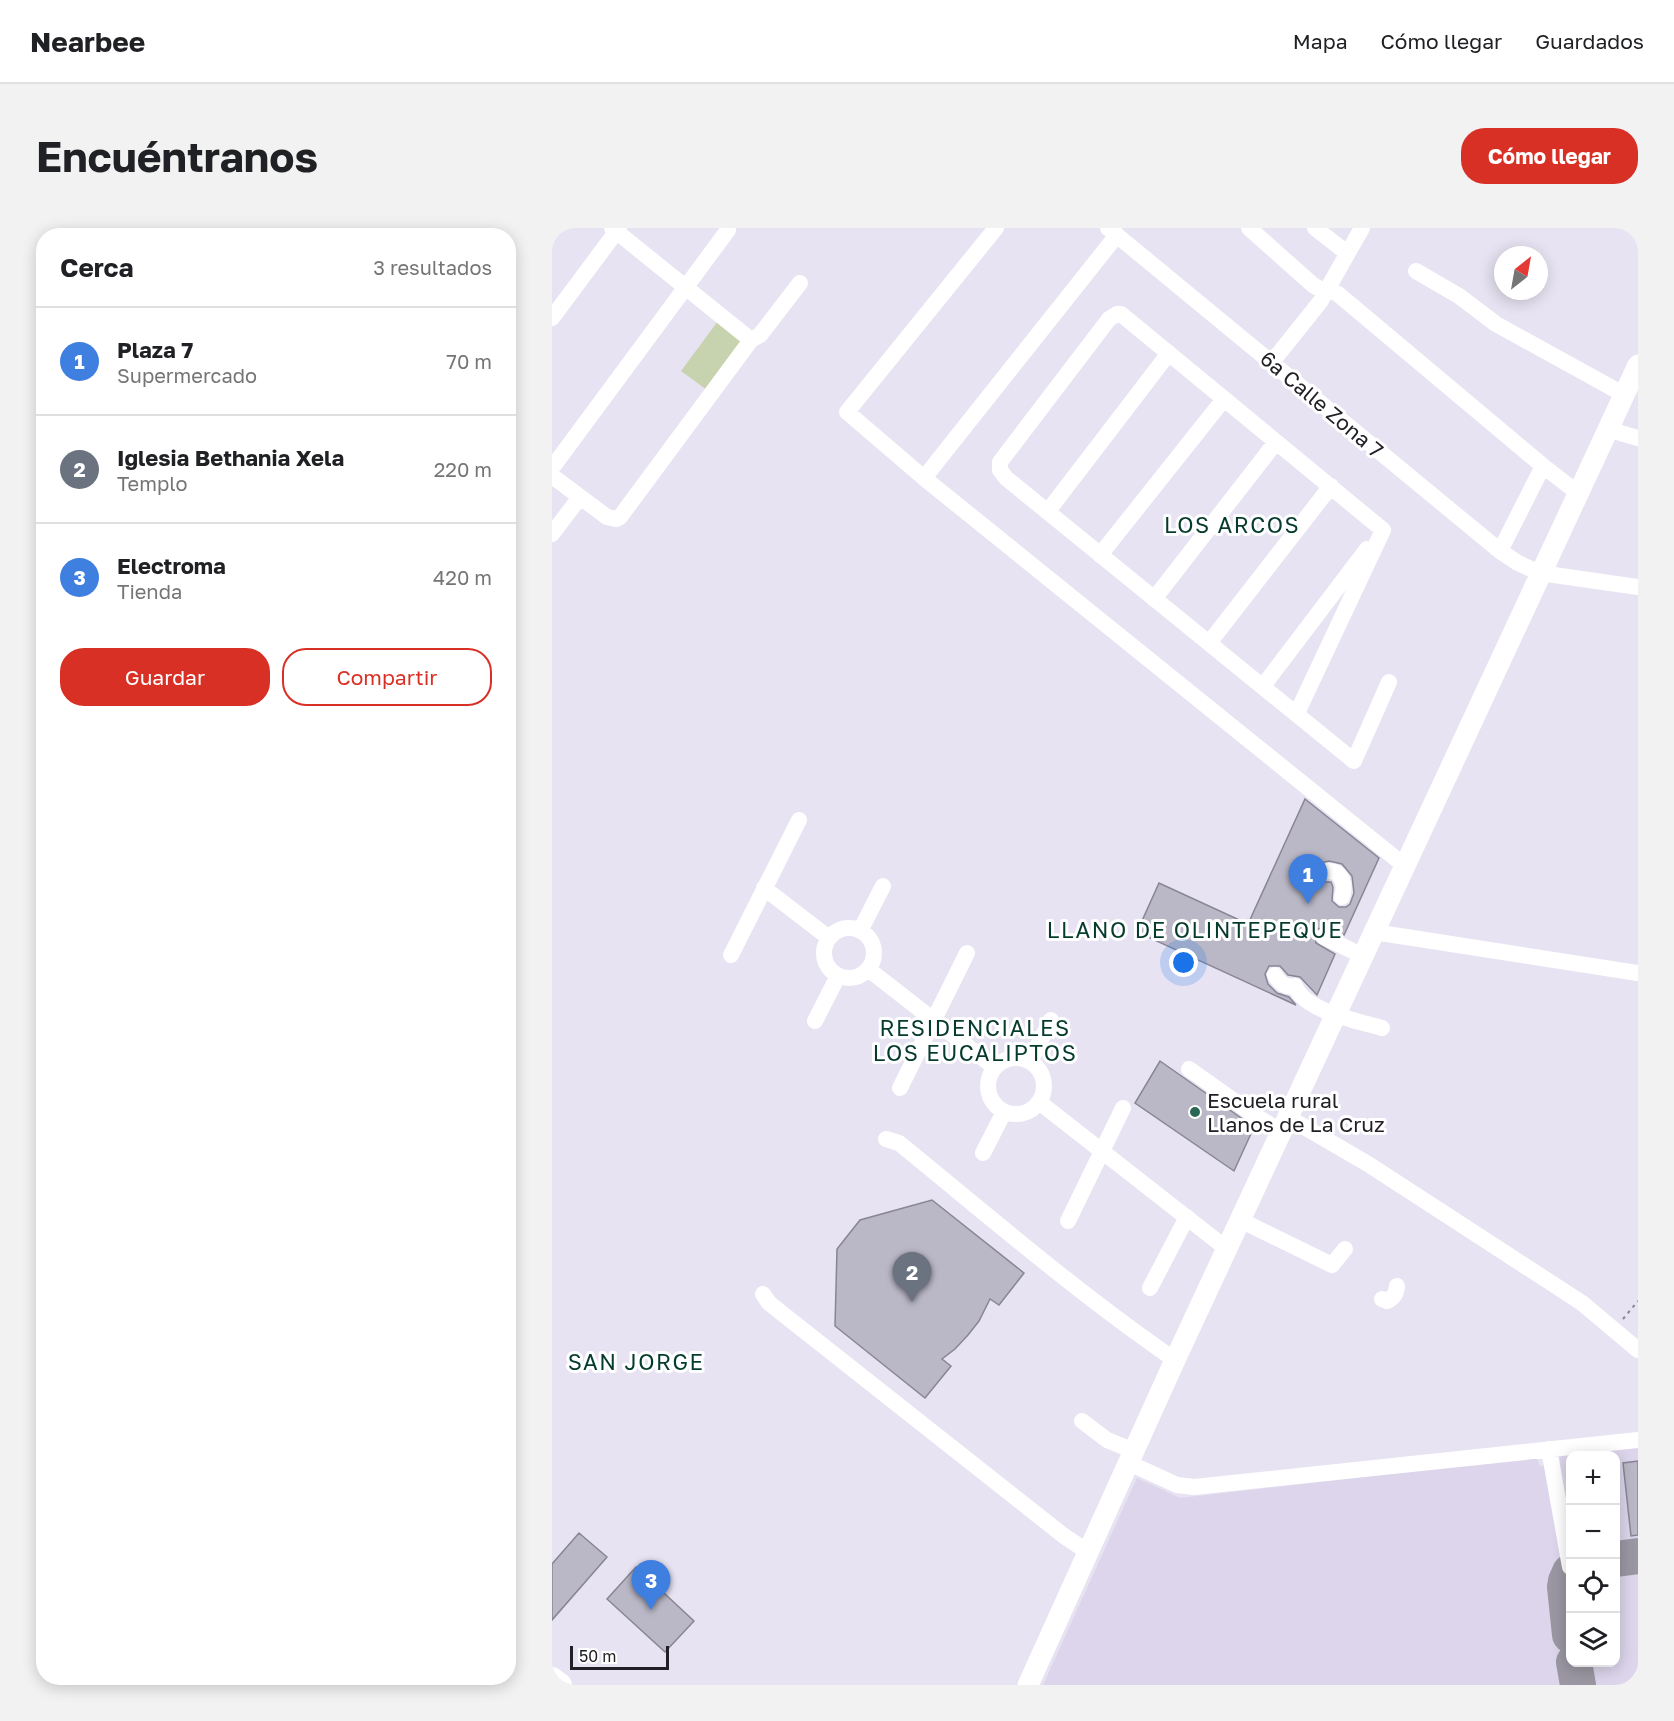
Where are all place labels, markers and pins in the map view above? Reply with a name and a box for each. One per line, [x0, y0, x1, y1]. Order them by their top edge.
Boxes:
pin: 1 [1288, 854, 1328, 904]
place label: Escuela rural Llanos de La Cruz [1207, 1087, 1385, 1137]
marker: Escuela rural Llanos de La Cruz [1188, 1105, 1202, 1119]
pin: 2 [892, 1252, 932, 1302]
pin: 3 [632, 1560, 670, 1610]

